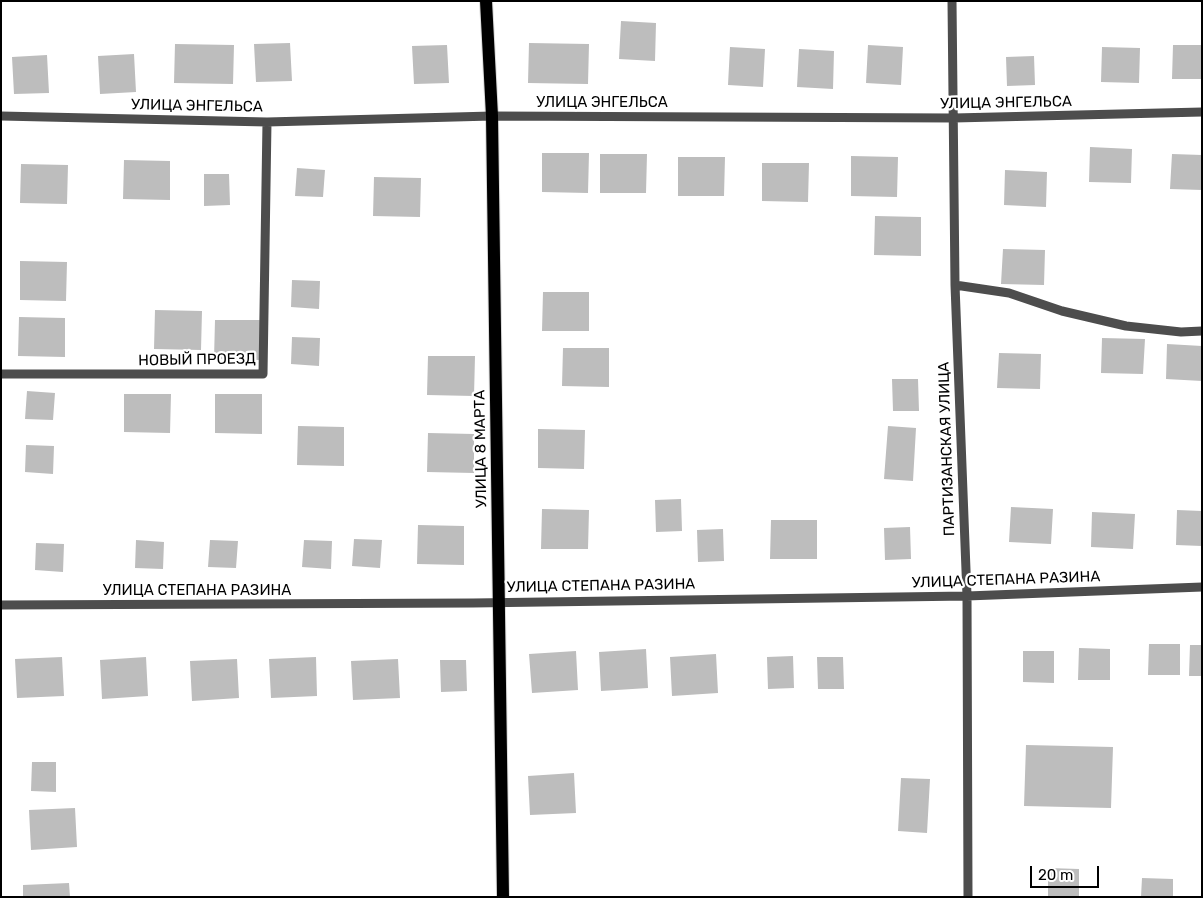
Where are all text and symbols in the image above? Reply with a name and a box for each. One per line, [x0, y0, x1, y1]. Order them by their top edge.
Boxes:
street label: УЛИЦА ЭНГЕЛЬСА [940, 93, 1072, 113]
street label: УЛИЦА ЭНГЕЛЬСА [536, 94, 668, 112]
street label: УЛИЦА ЭНГЕЛЬСА [131, 96, 263, 116]
street label: НОВЫЙ ПРОЕЗД [138, 350, 256, 370]
street label: ПАРТИЗАНСКАЯ УЛИЦА [935, 361, 959, 537]
street label: УЛИЦА 8 МАРТА [471, 390, 491, 508]
street label: УЛИЦА СТЕПАНА РАЗИНА [911, 568, 1101, 592]
street label: УЛИЦА СТЕПАНА РАЗИНА [507, 575, 695, 597]
street label: УЛИЦА СТЕПАНА РАЗИНА [103, 582, 291, 600]
scale bar [1033, 856, 1102, 888]
text: 20 m [1038, 866, 1073, 884]

